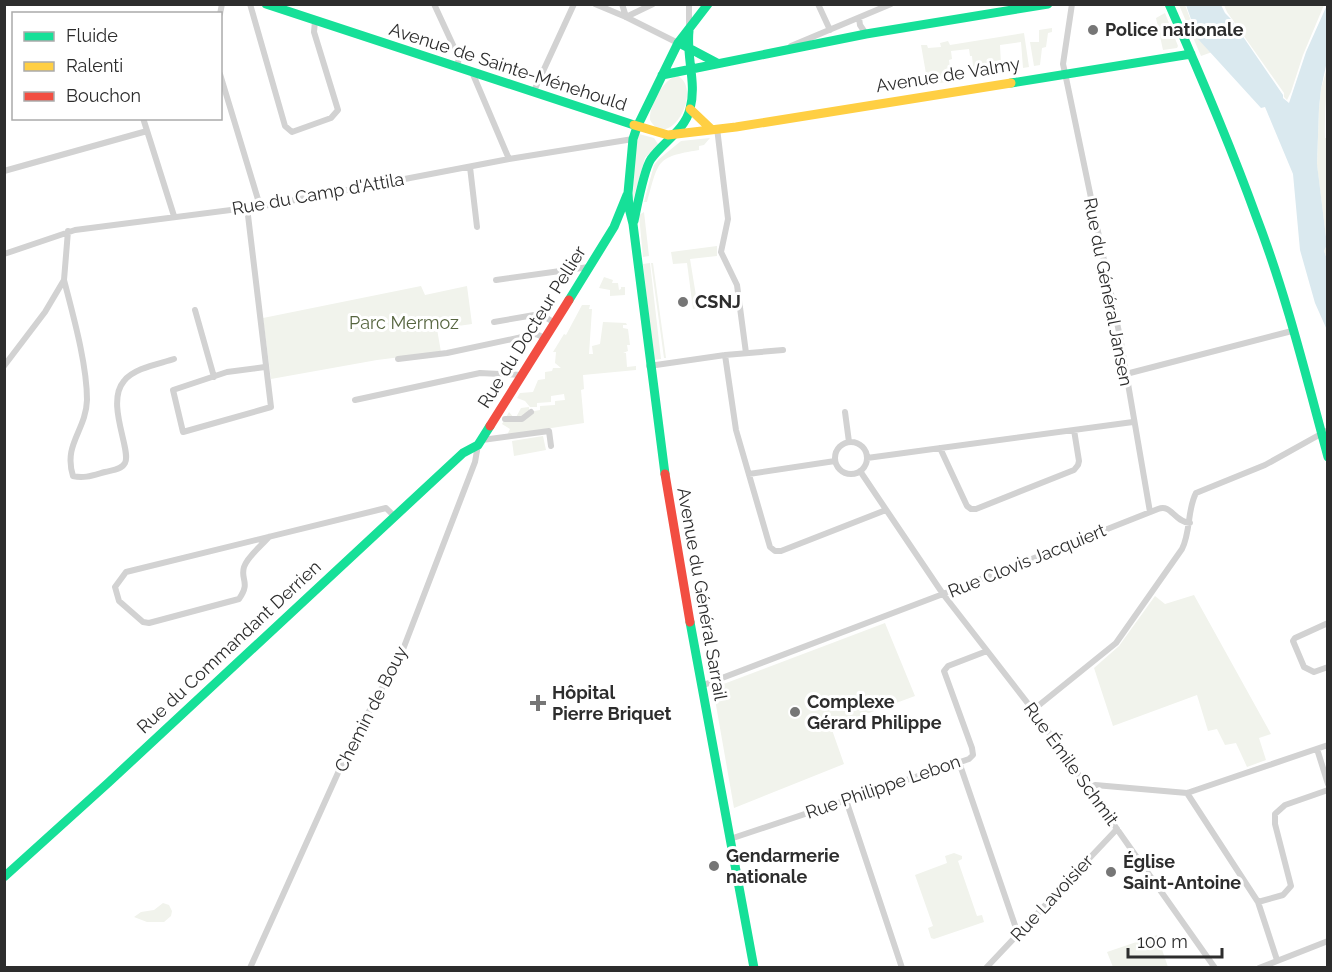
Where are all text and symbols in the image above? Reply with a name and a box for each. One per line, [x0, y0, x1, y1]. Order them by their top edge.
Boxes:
legend [12, 12, 222, 120]
street label: Avenue de Sainte-Ménehould [387, 18, 630, 115]
place label: Police nationale [1105, 19, 1244, 40]
marker: Police nationale [1086, 23, 1100, 37]
text: Fluide [66, 25, 118, 46]
street label: Avenue de Valmy [874, 53, 1022, 96]
text: Ralenti [66, 55, 123, 76]
text: Bouchon [66, 85, 141, 106]
street label: Rue du Camp d'Attila [230, 168, 406, 219]
street label: Rue du Général Jansen [1080, 196, 1137, 388]
street label: Rue du Docteur Pellier [473, 241, 590, 412]
place label: CSNJ [695, 291, 741, 312]
marker: CSNJ [676, 295, 690, 309]
park label: Parc Mermoz [349, 312, 459, 333]
street label: Avenue du Général Sarrail [673, 486, 732, 702]
street label: Rue Clovis Jacquiert [945, 519, 1109, 602]
street label: Rue du Commandant Derrien [132, 556, 325, 737]
street label: Chemin de Bouy [330, 642, 411, 775]
place label: Hôpital Pierre Briquet [552, 682, 672, 724]
place label: Complexe Gérard Philippe [807, 691, 942, 733]
marker: Hôpital Pierre Briquet [529, 694, 547, 712]
street label: Rue Émile Schmit [1020, 698, 1124, 829]
marker: Complexe Gérard Philippe [788, 705, 802, 719]
street label: Rue Philippe Lebon [803, 750, 963, 823]
place label: Gendarmerie nationale [726, 845, 840, 887]
street label: Rue Lavoisier [1006, 849, 1098, 945]
place label: Église Saint-Antoine [1123, 851, 1241, 893]
marker: Gendarmerie nationale [707, 859, 721, 873]
marker: Église Saint-Antoine [1104, 865, 1118, 879]
scale bar [1128, 921, 1222, 959]
text: 100 m [1137, 931, 1188, 952]

